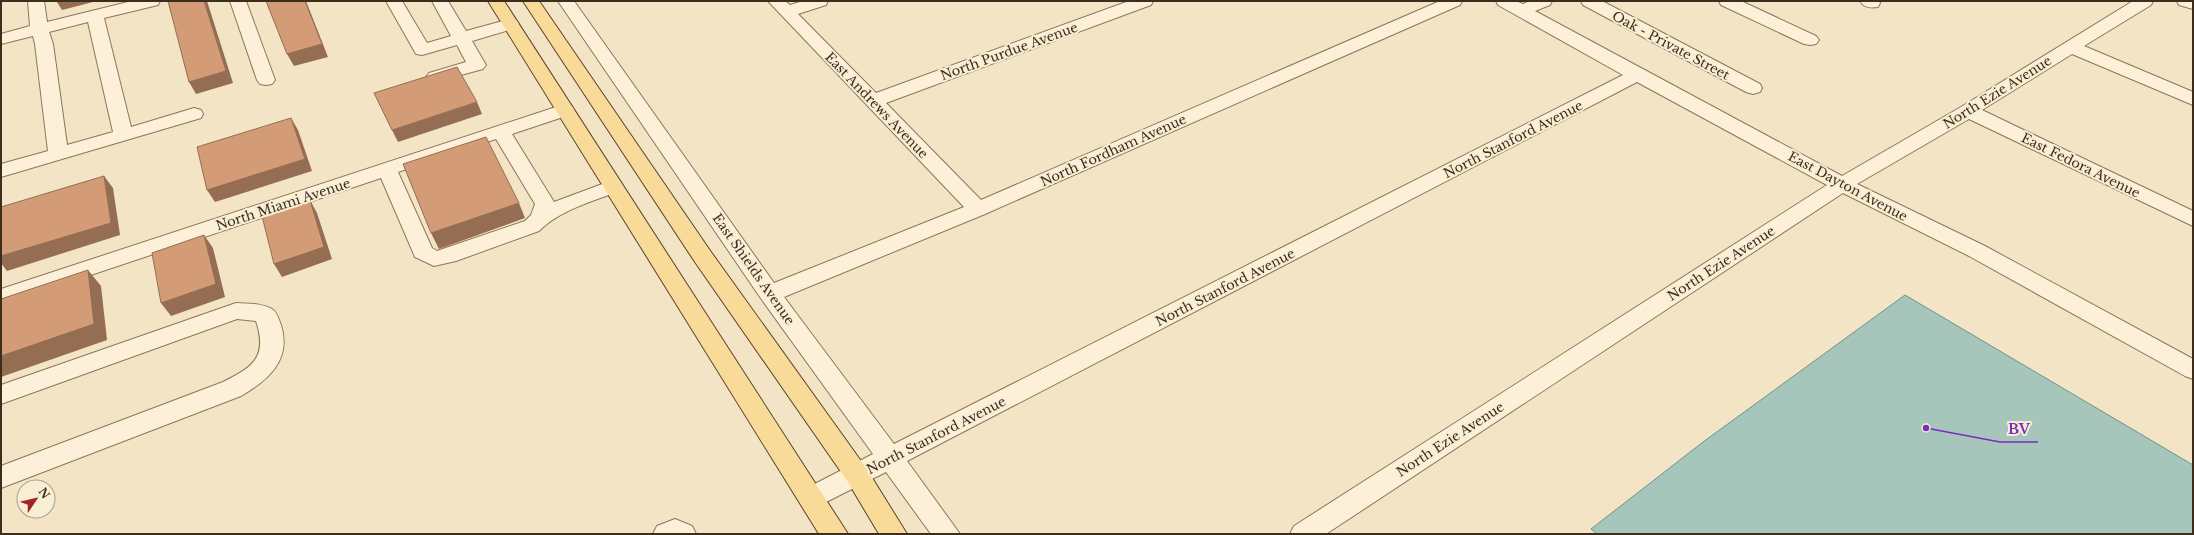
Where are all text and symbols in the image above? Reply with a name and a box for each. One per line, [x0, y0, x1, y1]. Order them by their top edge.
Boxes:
street label: Oak - Private Street [1609, 7, 1732, 84]
street label: North Purdue Avenue [938, 19, 1080, 84]
street label: East Andrews Avenue [821, 49, 932, 162]
street label: North Ezie Avenue [1940, 52, 2055, 133]
street label: North Stanford Avenue [1441, 97, 1586, 182]
street label: North Fordham Avenue [1038, 111, 1189, 190]
street label: East Fedora Avenue [2019, 129, 2143, 202]
street label: East Dayton Avenue [1785, 148, 1910, 225]
street label: North Miami Avenue [214, 175, 353, 234]
street label: East Shields Avenue [709, 210, 798, 328]
street label: North Ezie Avenue [1664, 222, 1778, 305]
street label: North Stanford Avenue [1153, 245, 1298, 330]
street label: North Stanford Avenue [864, 393, 1009, 478]
street label: North Ezie Avenue [1393, 398, 1507, 481]
callout: BV [2000, 416, 2038, 442]
text: BV [2008, 420, 2031, 438]
north arrow [16, 479, 56, 519]
text: N [35, 485, 53, 502]

